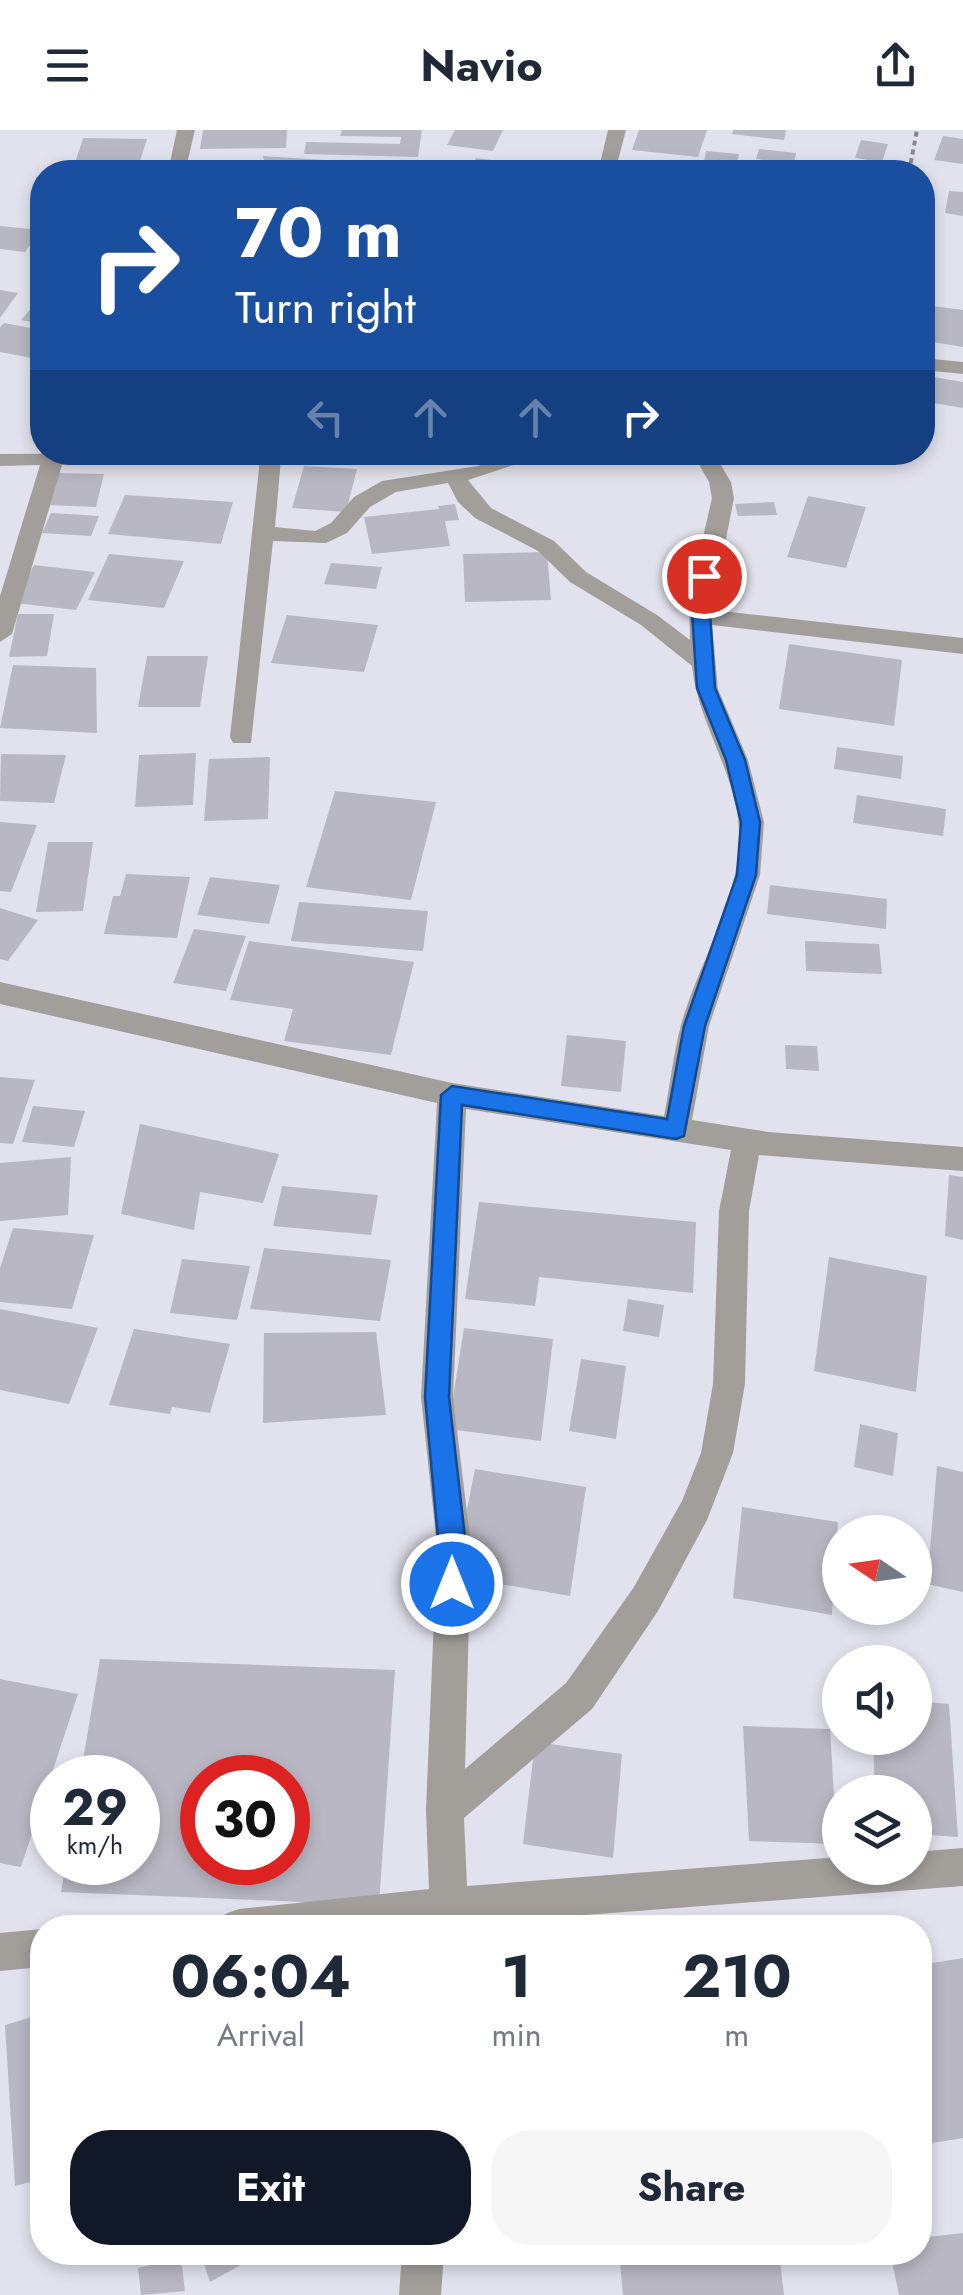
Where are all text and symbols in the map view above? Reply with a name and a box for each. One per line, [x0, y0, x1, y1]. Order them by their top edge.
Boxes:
text: Navio [420, 33, 543, 98]
icon: menu [40, 38, 95, 93]
icon: share [868, 38, 923, 93]
text: 70 m [235, 182, 402, 283]
icon: right [70, 200, 200, 330]
text: Turn right [235, 275, 416, 340]
icon: left [298, 390, 353, 445]
icon: ahead [403, 390, 458, 445]
icon: ahead [508, 390, 563, 445]
icon: right [613, 390, 668, 445]
pin [662, 534, 747, 619]
icon: arrive [677, 549, 732, 604]
north arrow [822, 1515, 932, 1625]
map controls [822, 1515, 932, 1885]
position arrow [400, 1532, 504, 1636]
button: sound [822, 1645, 932, 1755]
speed limit sign: 30 [180, 1755, 310, 1885]
text: 29 [62, 1771, 128, 1844]
button: layers [822, 1775, 932, 1885]
text: km/h [67, 1827, 123, 1863]
text: 06:04 [170, 1933, 351, 2020]
text: 1 [501, 1933, 532, 2020]
text: 210 [682, 1933, 792, 2020]
text: Arrival [217, 2012, 305, 2058]
text: min [492, 2012, 542, 2058]
text: m [724, 2012, 749, 2058]
button: Exit [70, 2130, 471, 2245]
button: Share [491, 2130, 892, 2245]

